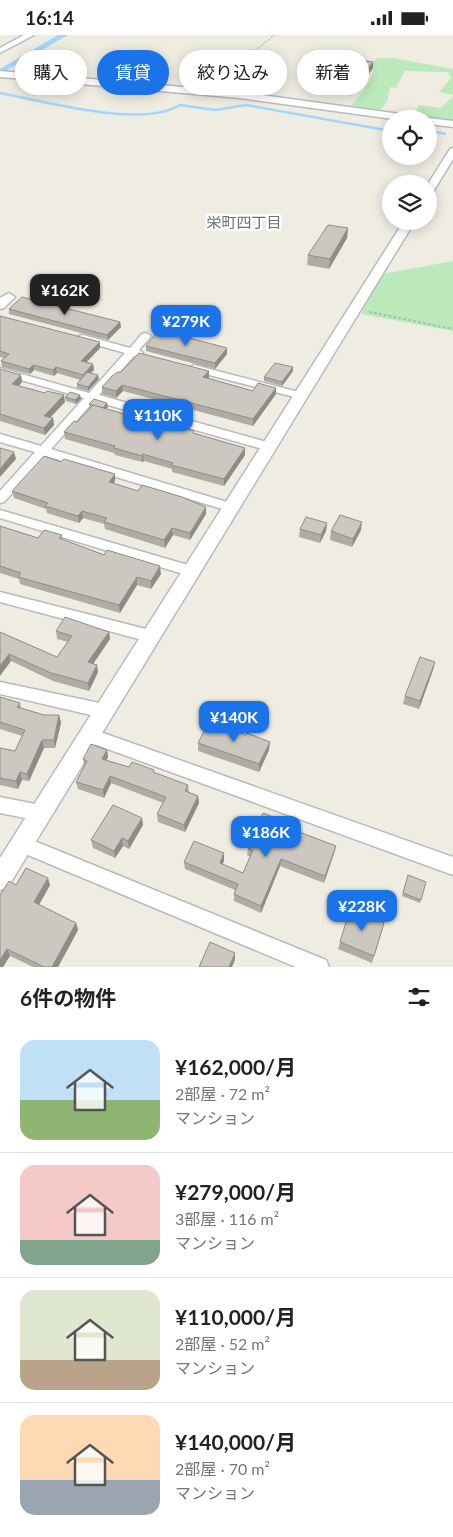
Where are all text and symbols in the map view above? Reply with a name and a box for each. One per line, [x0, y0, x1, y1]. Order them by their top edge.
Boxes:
text: 16:14 [25, 6, 74, 29]
chip: 購入 [15, 50, 87, 95]
chip: 賃貸 [97, 50, 169, 95]
chip: 絞り込み [179, 50, 287, 95]
chip: 新着 [297, 50, 369, 95]
map controls [382, 110, 437, 230]
button: locate [382, 110, 437, 165]
button: layers [382, 175, 437, 230]
district label: 栄町四丁目 [206, 213, 282, 231]
pin: ¥162K [30, 273, 100, 316]
text: ¥162K [41, 280, 89, 299]
pin: ¥279K [151, 305, 221, 347]
text: ¥279K [162, 311, 210, 330]
pin: ¥110K [123, 399, 193, 441]
text: ¥110K [134, 405, 182, 424]
pin: ¥140K [199, 701, 269, 743]
text: ¥140K [210, 707, 258, 726]
pin: ¥186K [231, 815, 301, 858]
text: ¥186K [242, 822, 290, 841]
pin: ¥228K [327, 889, 397, 932]
text: ¥228K [338, 896, 386, 915]
icon: filters [405, 983, 433, 1011]
text: 6件の物件 [20, 985, 116, 1010]
text: ¥162,000/月 [175, 1054, 296, 1079]
icon: home [60, 1060, 120, 1120]
text: 2部屋 · 72 m² [175, 1084, 270, 1103]
text: マンション [175, 1108, 255, 1127]
text: ¥279,000/月 [175, 1179, 296, 1204]
icon: home [60, 1185, 120, 1245]
text: 3部屋 · 116 m² [175, 1209, 279, 1228]
text: マンション [175, 1233, 255, 1252]
text: ¥110,000/月 [175, 1304, 296, 1329]
icon: home [60, 1310, 120, 1370]
text: 2部屋 · 52 m² [175, 1334, 270, 1353]
text: マンション [175, 1358, 255, 1377]
text: ¥140,000/月 [175, 1429, 296, 1454]
icon: home [60, 1435, 120, 1495]
text: 2部屋 · 70 m² [175, 1459, 270, 1478]
text: マンション [175, 1483, 255, 1502]

